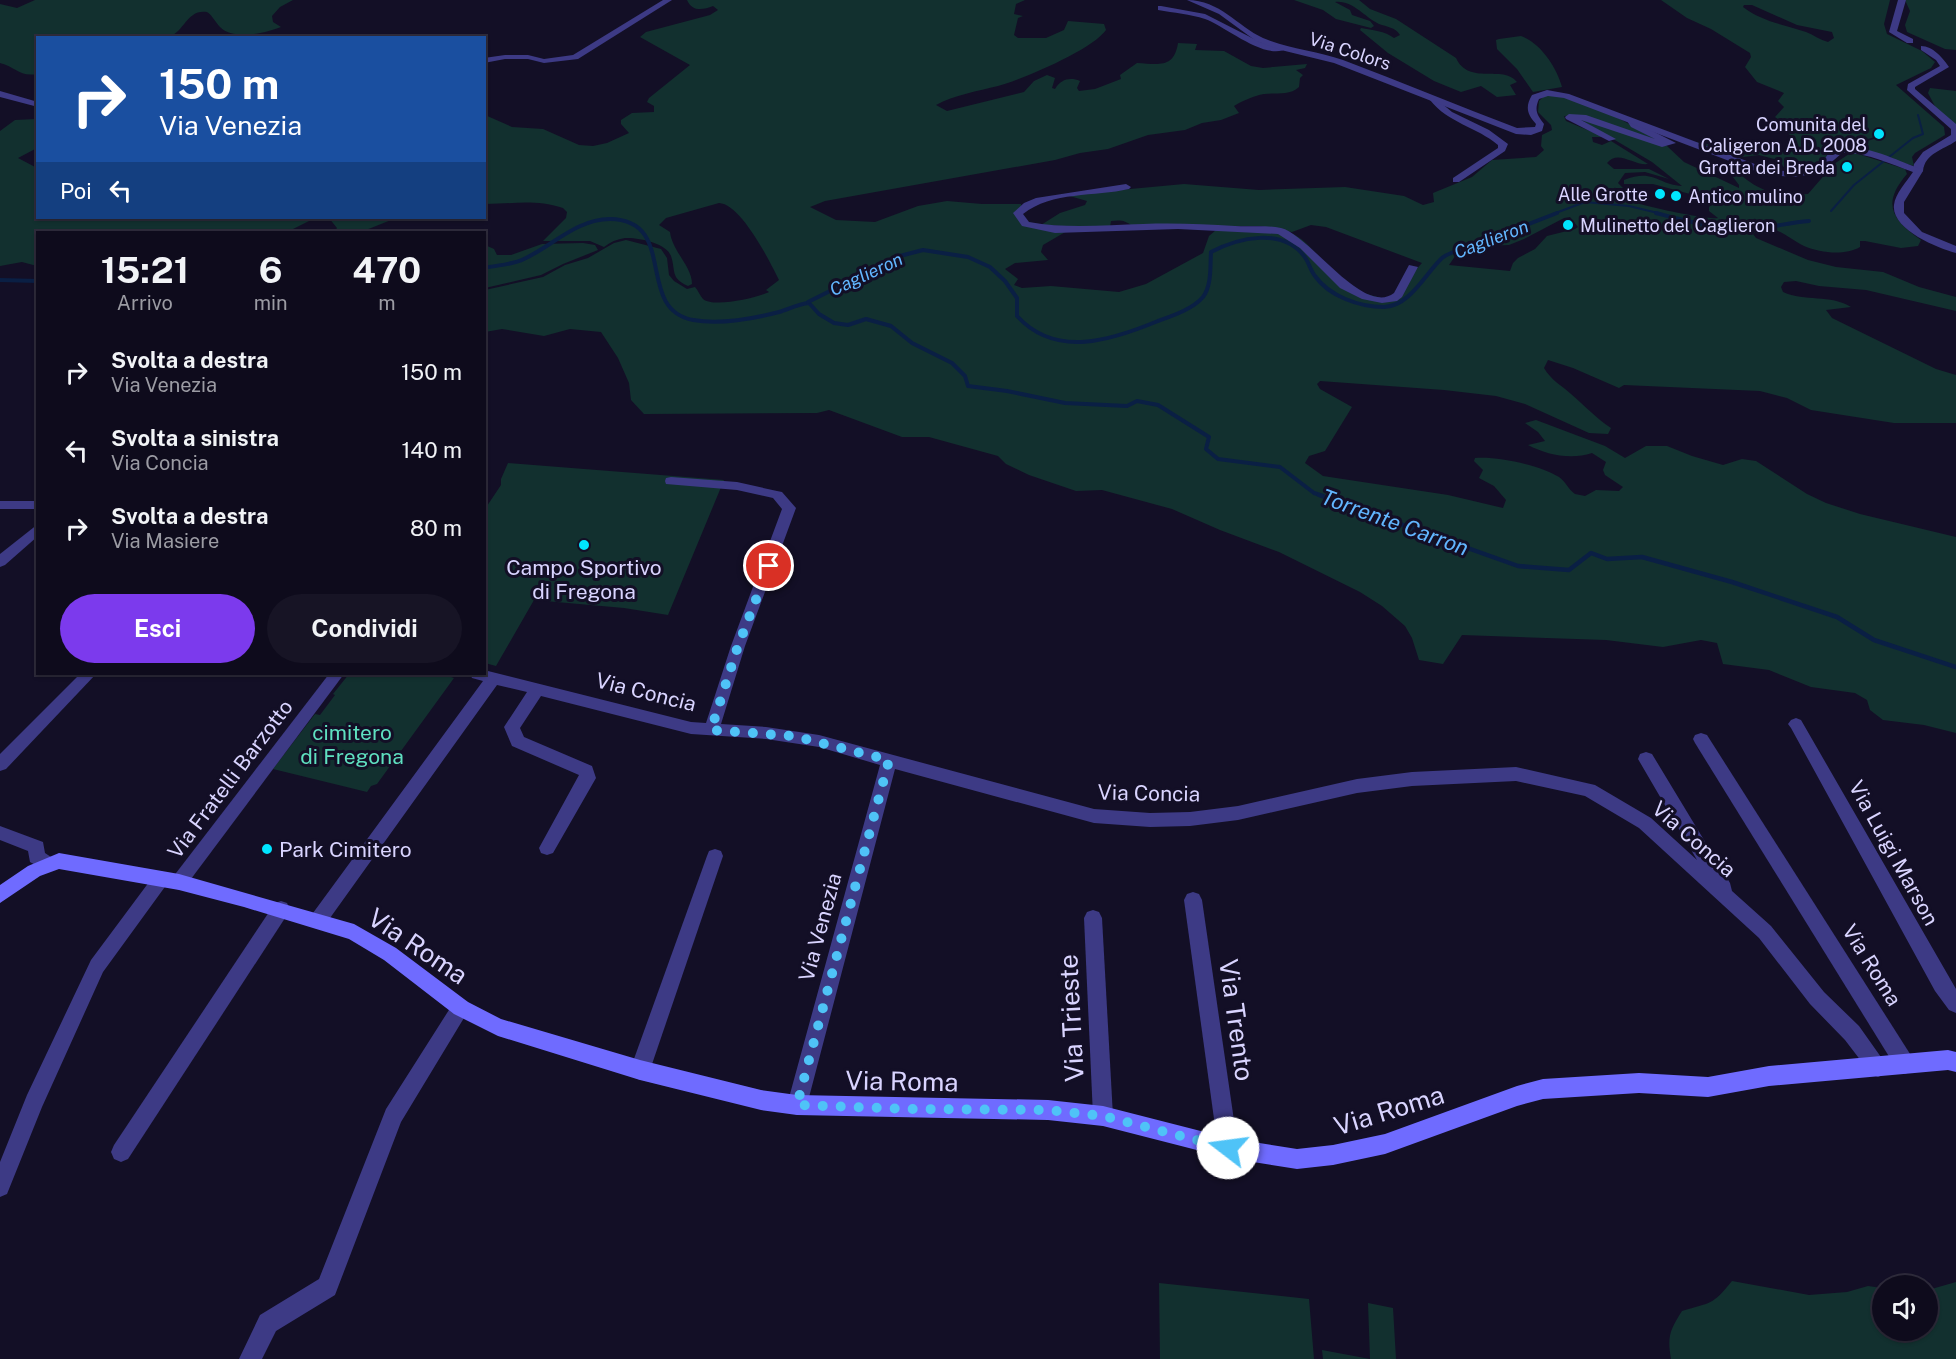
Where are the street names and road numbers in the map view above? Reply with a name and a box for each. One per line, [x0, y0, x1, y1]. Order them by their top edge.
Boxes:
street label: Via Colors [1306, 28, 1394, 74]
street label: Via Concia [593, 667, 699, 717]
street label: Via Fratelli Barzotto [162, 695, 298, 863]
street label: Via Luigi Marson [1844, 776, 1944, 930]
street label: Via Concia [1098, 780, 1200, 806]
street label: Via Concia [1647, 796, 1741, 882]
street label: Via Venezia [794, 870, 846, 984]
street label: Via Roma [362, 901, 474, 991]
street label: Via Roma [1837, 920, 1907, 1010]
street label: Via Trieste [1052, 953, 1090, 1083]
street label: Via Trento [1213, 957, 1261, 1083]
street label: Via Roma [845, 1065, 959, 1097]
street label: Via Roma [1330, 1079, 1448, 1141]

